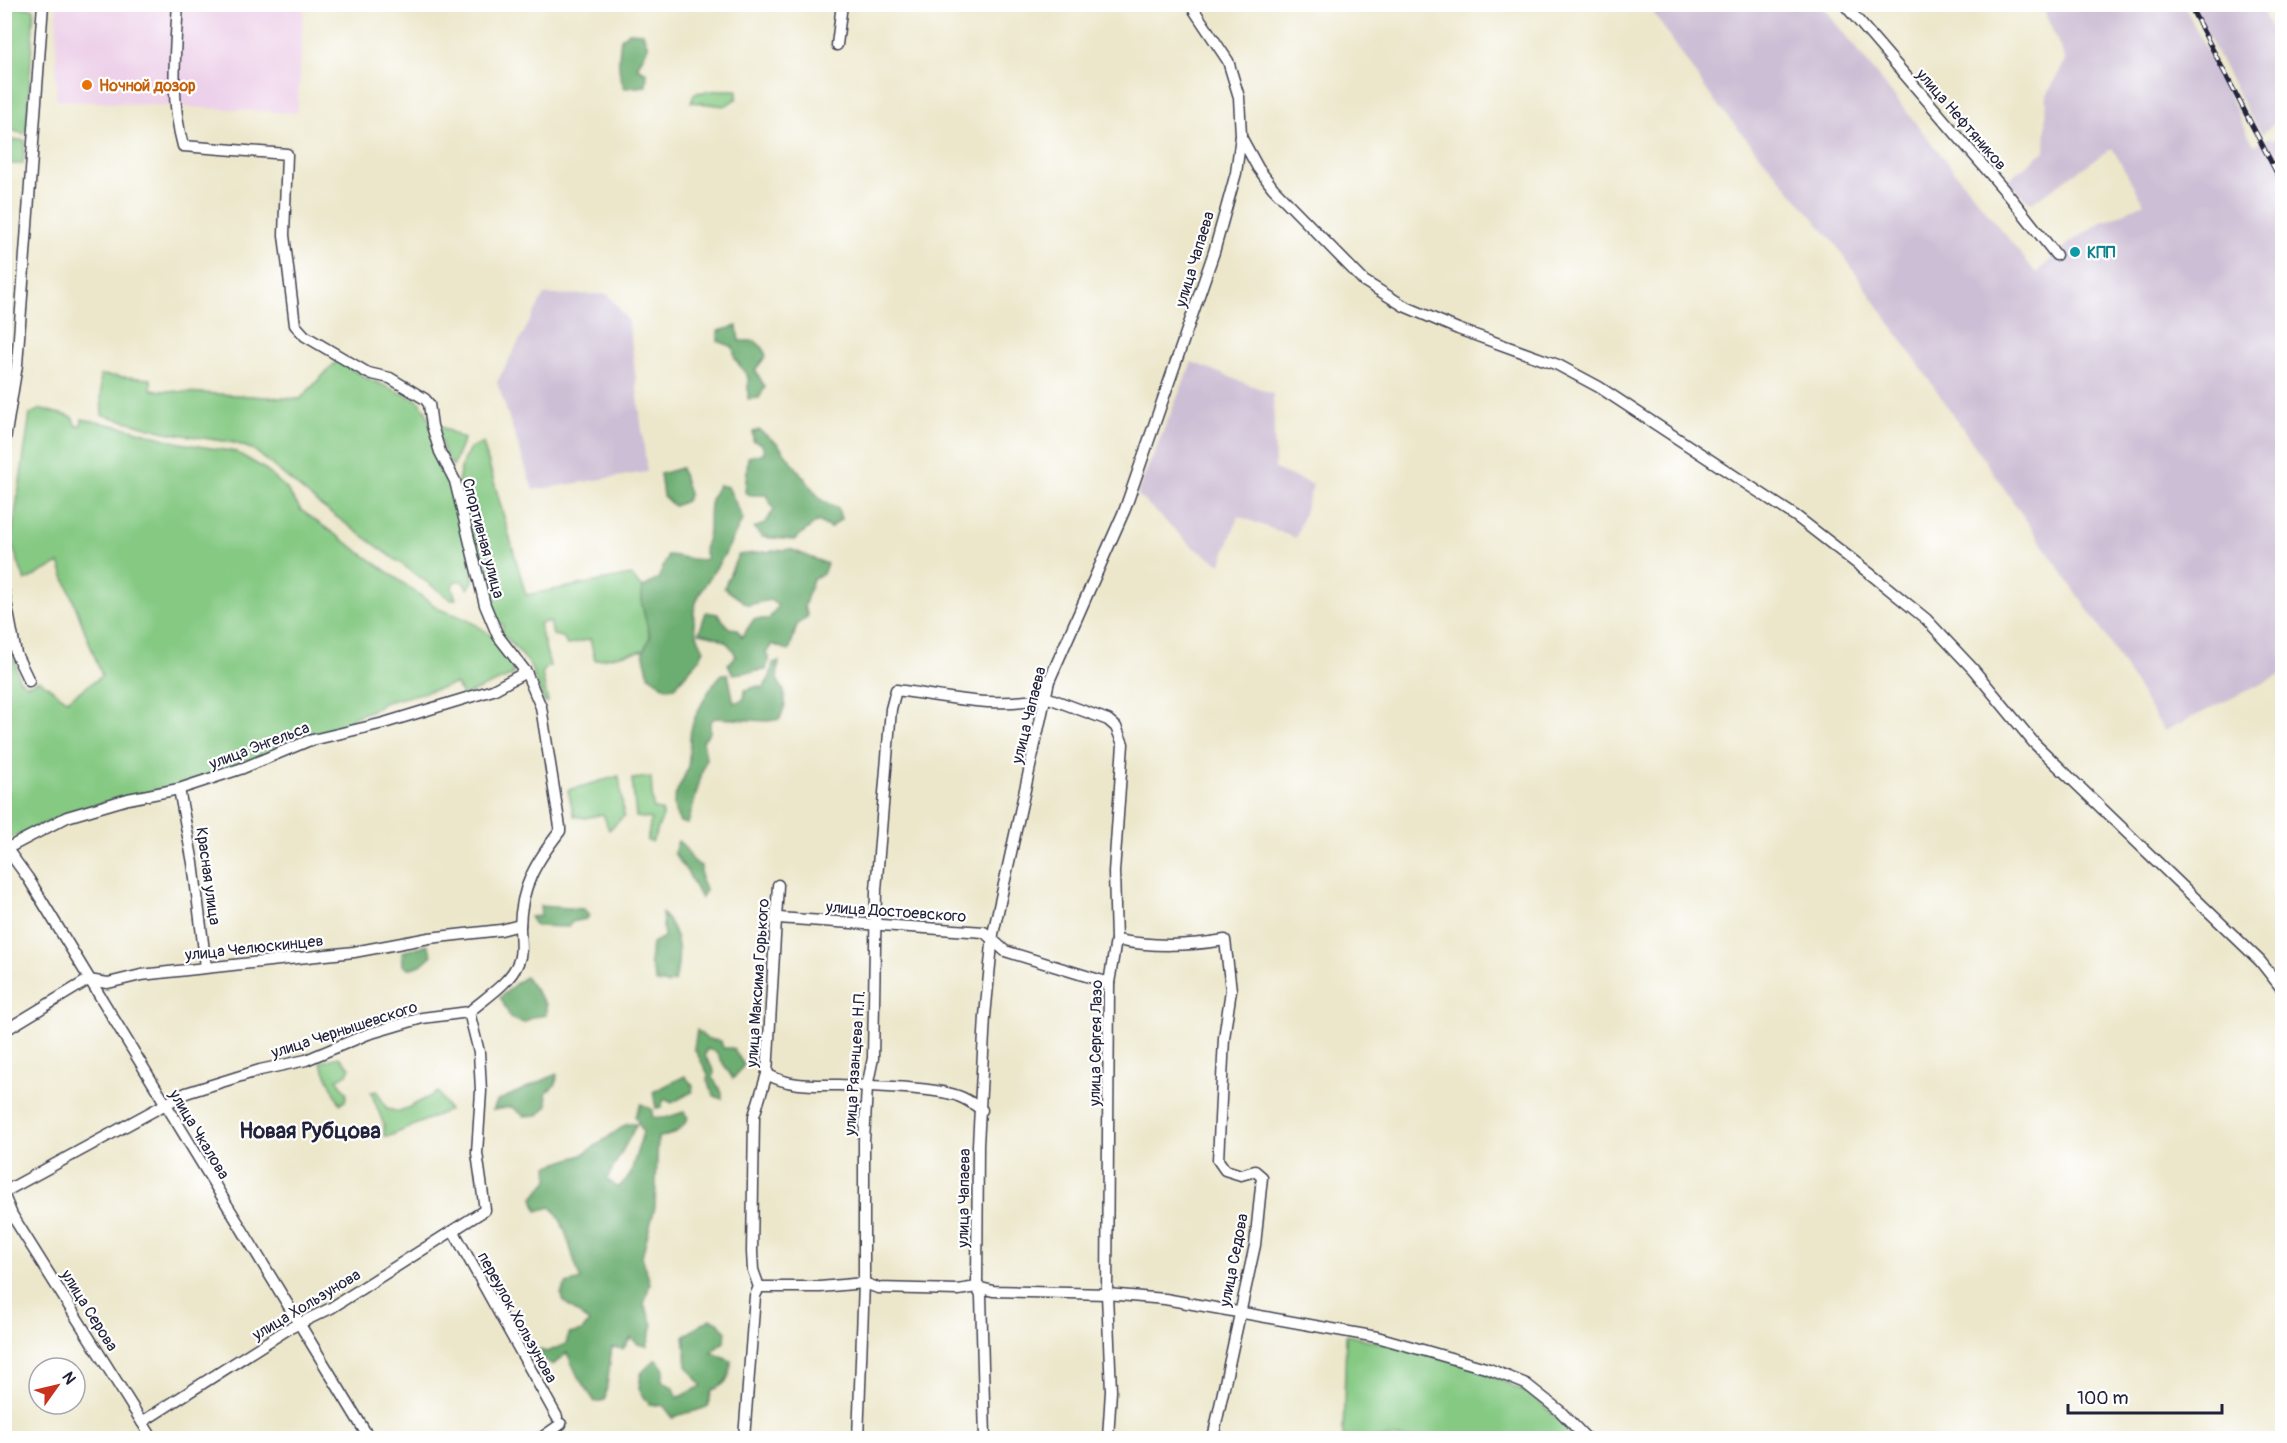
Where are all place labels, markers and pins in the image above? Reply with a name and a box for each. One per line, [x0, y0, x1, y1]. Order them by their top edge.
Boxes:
place label: Ночной дозор [99, 76, 196, 96]
marker: Ночной дозор [80, 78, 94, 92]
place label: КПП [2087, 243, 2116, 263]
marker: КПП [2068, 245, 2082, 259]

